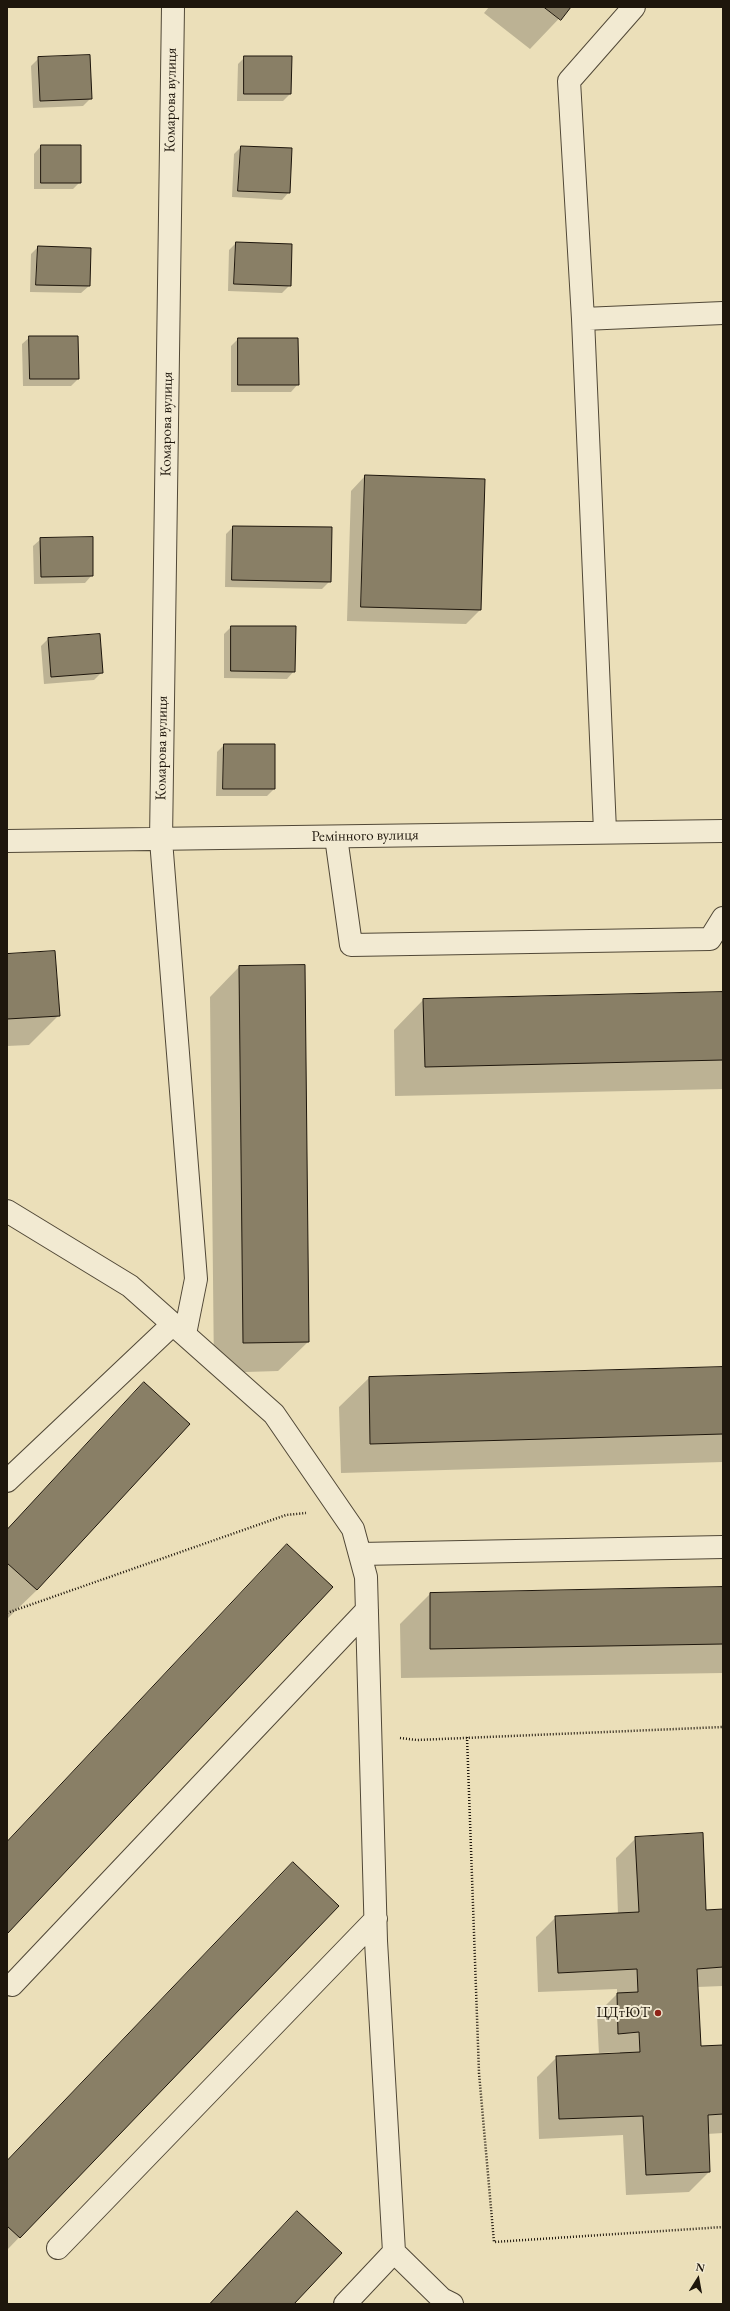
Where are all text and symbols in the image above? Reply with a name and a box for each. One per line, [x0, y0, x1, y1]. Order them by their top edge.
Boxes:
street label: Комарова вулиця [161, 48, 181, 152]
street label: Комарова вулиця [157, 372, 177, 476]
street label: Комарова вулиця [152, 696, 172, 800]
street label: Ремінного вулиця [311, 826, 419, 846]
place label: ЦДтЮТ [596, 2004, 650, 2022]
marker: ЦДтЮТ [653, 2008, 663, 2018]
north arrow [678, 2259, 718, 2299]
text: N [695, 2259, 706, 2275]

